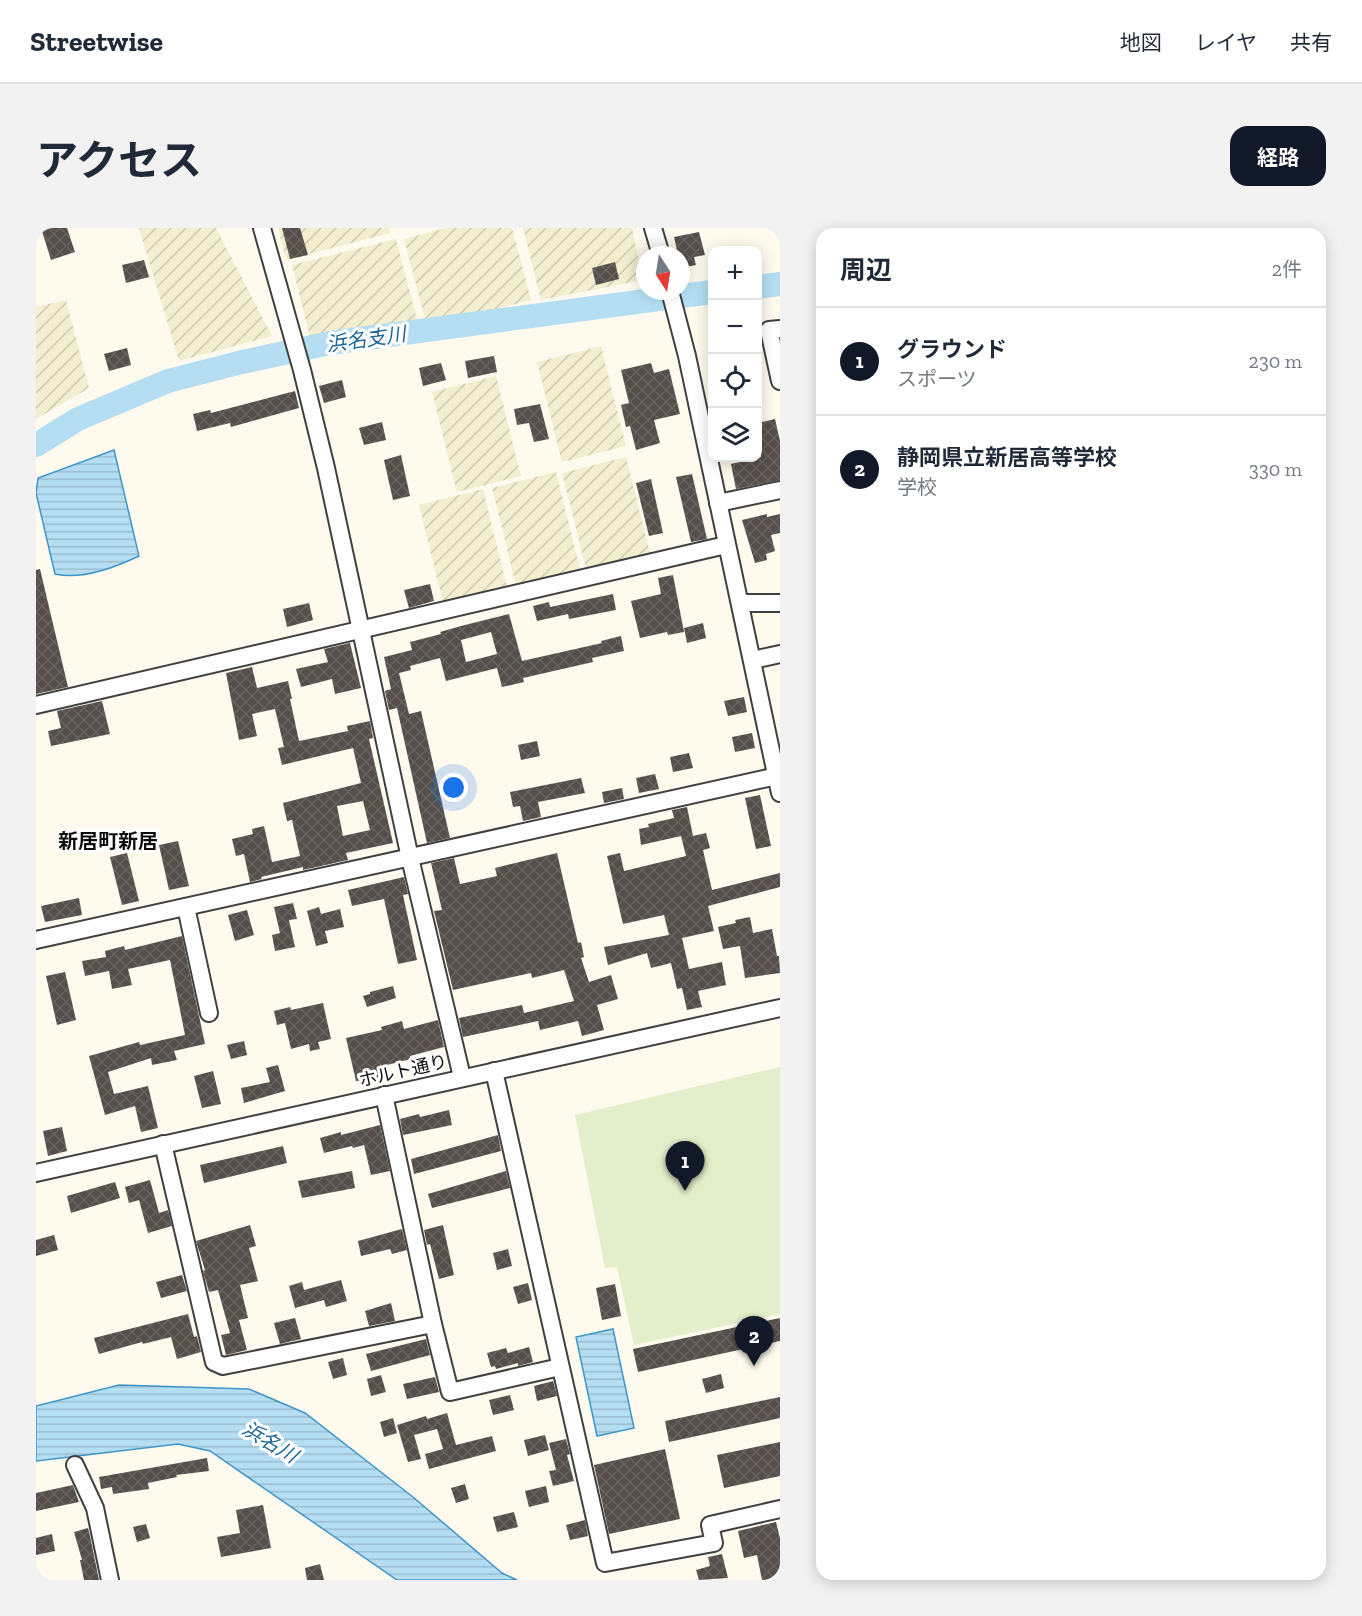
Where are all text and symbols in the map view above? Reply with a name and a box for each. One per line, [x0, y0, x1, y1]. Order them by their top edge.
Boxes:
text: Streetwise [30, 25, 163, 58]
text: 地図 [1120, 30, 1162, 55]
text: レイヤ [1195, 30, 1257, 55]
text: 共有 [1290, 30, 1332, 55]
button: 経路 [1230, 126, 1326, 186]
text: アクセス [36, 135, 202, 186]
north arrow [636, 246, 690, 300]
map controls [708, 246, 762, 462]
button: + [708, 246, 762, 300]
text: 周辺 [840, 254, 892, 286]
text: 2件 [1272, 257, 1302, 281]
button: − [708, 300, 762, 354]
water label: 浜名支川 [325, 321, 409, 356]
text: グラウンド [897, 336, 1007, 363]
text: 1 [855, 349, 864, 373]
text: 230 m [1249, 349, 1302, 373]
button: locate [708, 354, 762, 408]
text: スポーツ [897, 367, 977, 391]
button: layers [708, 408, 762, 462]
text: 静岡県立新居高等学校 [897, 444, 1117, 471]
text: 2 [854, 457, 865, 481]
text: 330 m [1249, 457, 1302, 481]
text: 学校 [897, 475, 937, 499]
your location [439, 773, 468, 802]
district label: 新居町新居 [58, 829, 158, 853]
street label: ホルト通り [357, 1050, 449, 1092]
pin: 1 [666, 1142, 704, 1191]
pin: 2 [734, 1316, 774, 1366]
water label: 浜名川 [238, 1416, 304, 1469]

